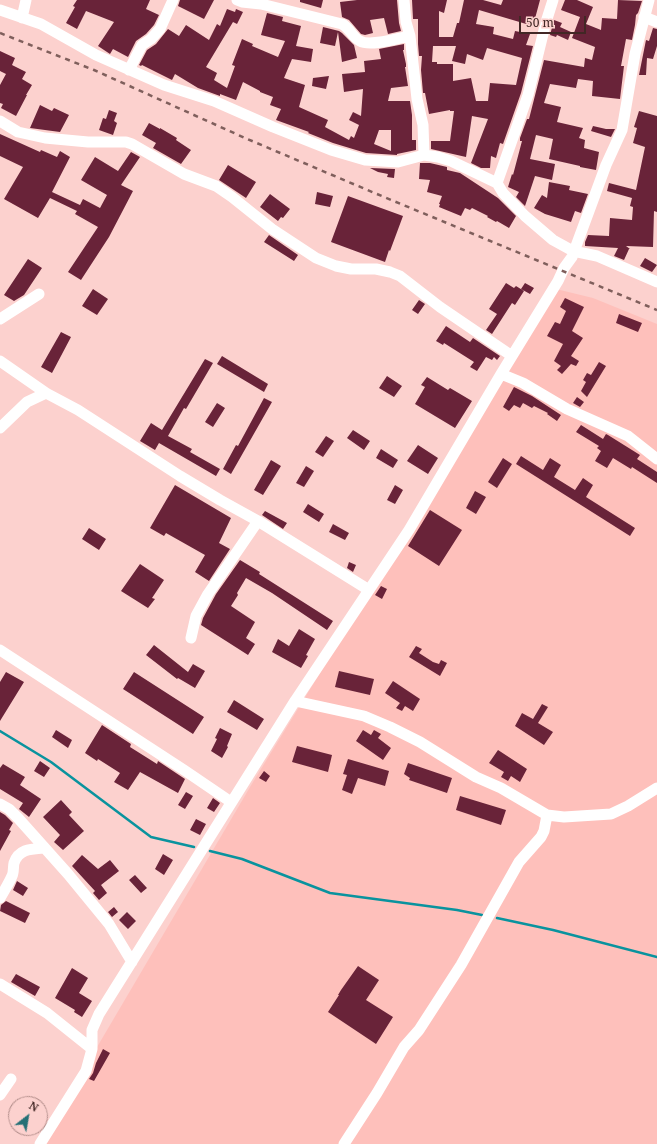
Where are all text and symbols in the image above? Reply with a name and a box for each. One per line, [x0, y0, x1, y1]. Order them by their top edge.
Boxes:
scale bar [521, 8, 588, 34]
text: 50 m [526, 14, 554, 31]
north arrow [8, 1096, 48, 1136]
text: N [26, 1097, 41, 1115]

